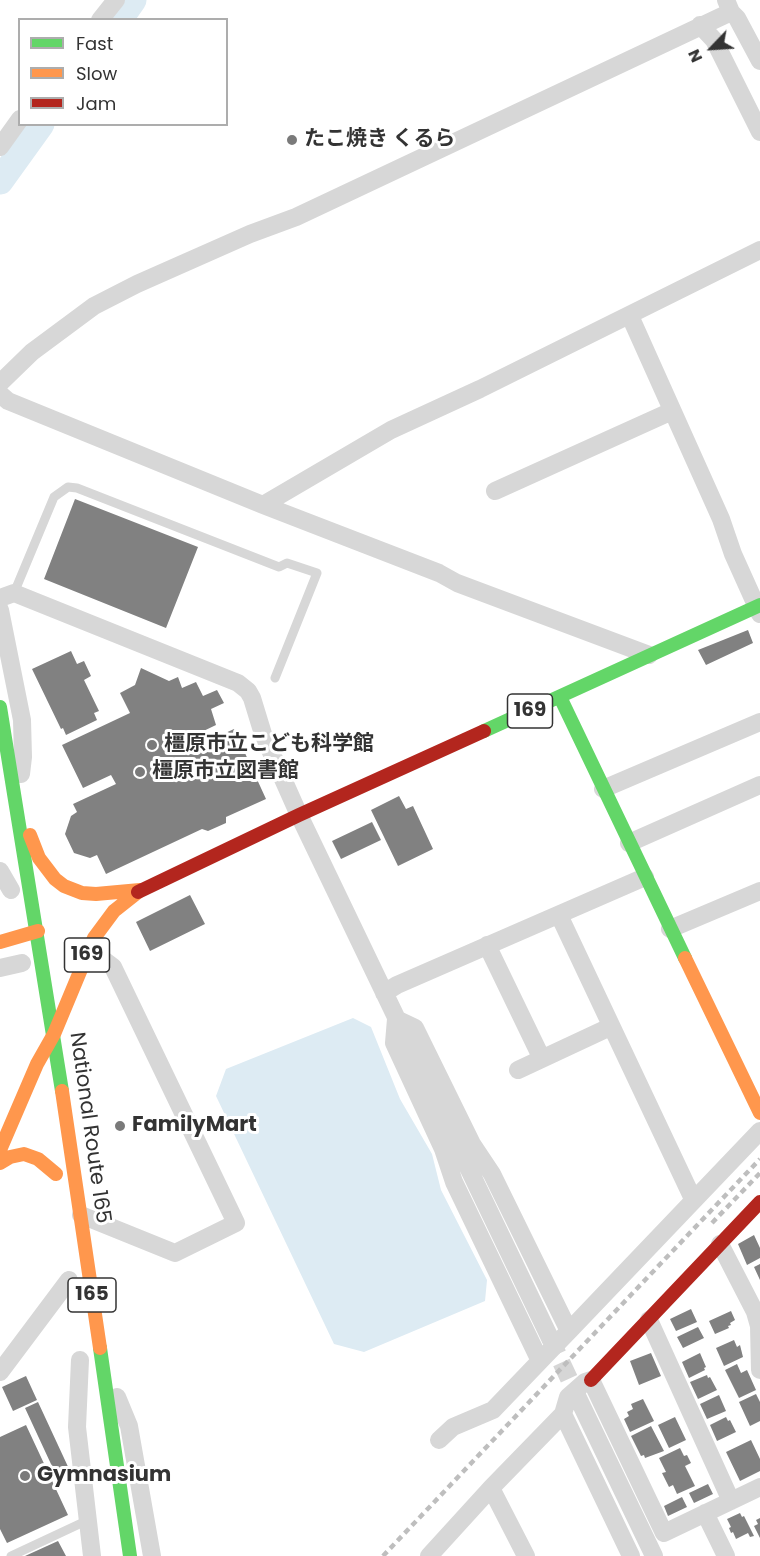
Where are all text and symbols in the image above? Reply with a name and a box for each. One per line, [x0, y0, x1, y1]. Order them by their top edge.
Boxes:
legend [18, 18, 228, 126]
north arrow [682, 18, 742, 78]
text: Fast [76, 31, 113, 56]
text: N [682, 46, 708, 66]
text: Slow [76, 61, 117, 86]
text: Jam [76, 91, 116, 116]
place label: たこ焼き くるら [304, 127, 455, 153]
marker: たこ焼き くるら [285, 133, 299, 147]
road number: 169 [508, 694, 552, 728]
place label: 橿原市立こども科学館 [164, 732, 374, 758]
marker: 橿原市立こども科学館 [145, 738, 159, 752]
place label: 橿原市立図書館 [152, 759, 299, 785]
marker: 橿原市立図書館 [133, 765, 147, 779]
road number: 169 [64, 938, 110, 972]
street label: National Route 165 [63, 1031, 115, 1225]
place label: FamilyMart [132, 1113, 257, 1139]
marker: FamilyMart [113, 1119, 127, 1133]
road number: 165 [68, 1278, 116, 1312]
place label: Gymnasium [37, 1463, 171, 1489]
marker: Gymnasium [18, 1469, 32, 1483]

